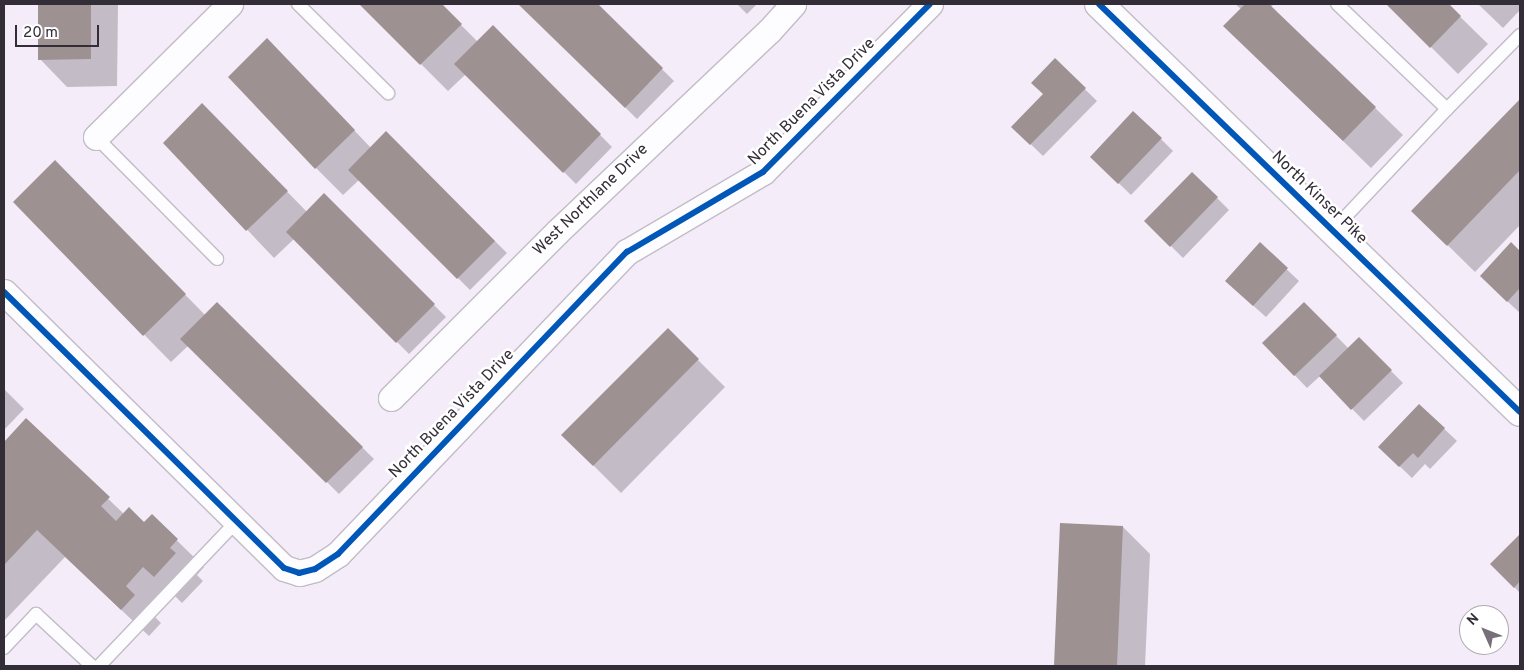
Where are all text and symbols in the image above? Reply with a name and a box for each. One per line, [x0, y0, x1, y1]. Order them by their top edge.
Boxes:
scale bar [18, 15, 101, 47]
text: 20 m [23, 24, 58, 43]
street label: North Buena Vista Drive [744, 34, 880, 170]
street label: West Northlane Drive [529, 140, 653, 260]
street label: North Kinser Pike [1267, 147, 1371, 249]
street label: North Buena Vista Drive [385, 345, 519, 483]
north arrow [1459, 605, 1509, 655]
text: N [1464, 610, 1483, 629]

